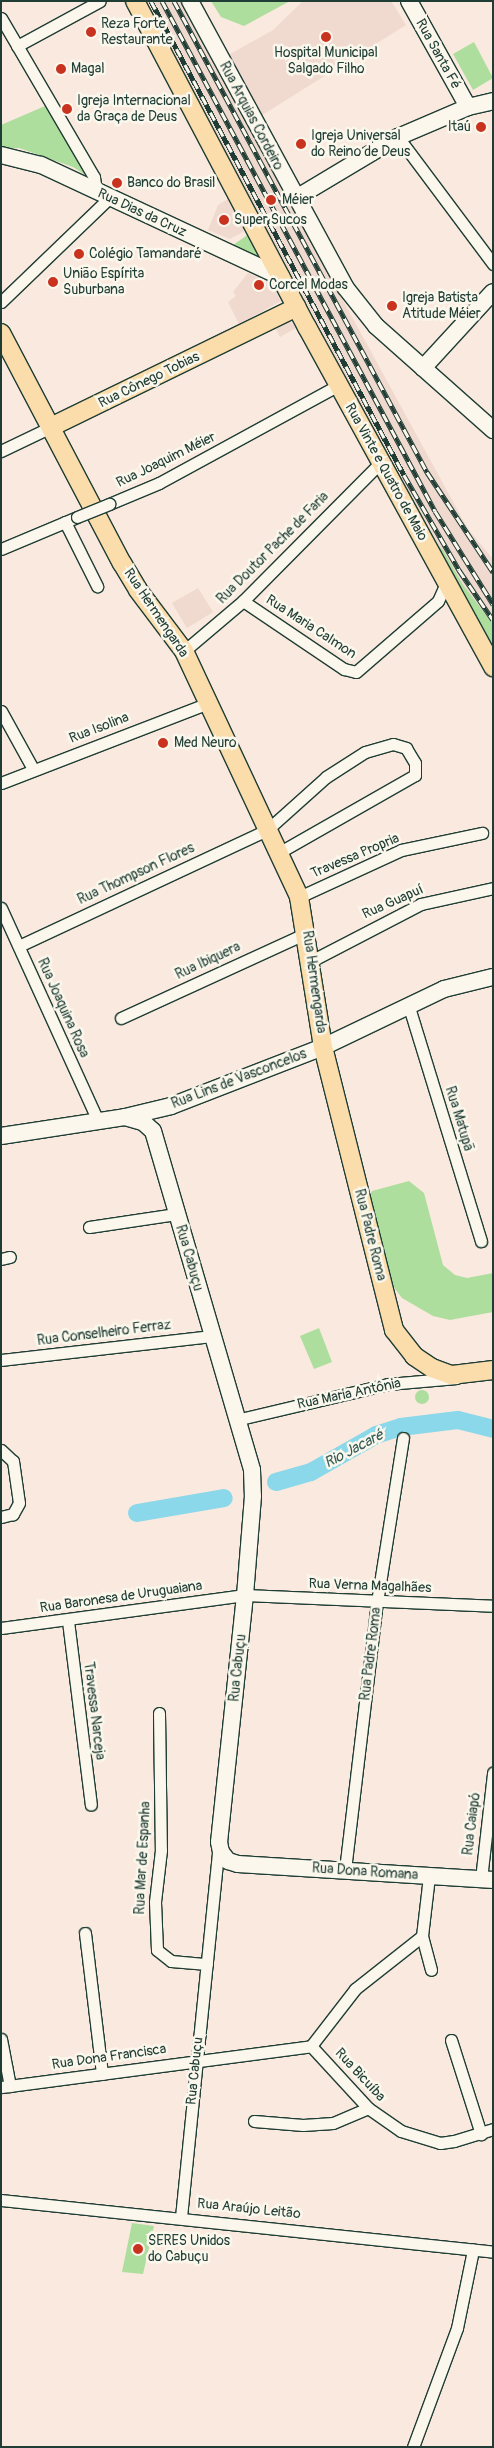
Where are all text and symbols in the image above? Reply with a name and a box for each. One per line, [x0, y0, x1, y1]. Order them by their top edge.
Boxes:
place label: Reza Forte Restaurante [101, 16, 173, 48]
street label: Rua Santa Fé [412, 16, 464, 92]
marker: Reza Forte Restaurante [85, 26, 97, 38]
marker: Hospital Municipal Salgado Filho [320, 31, 332, 43]
place label: Hospital Municipal Salgado Filho [274, 45, 378, 78]
street label: Rua Arquias Cordeiro [215, 59, 287, 173]
place label: Magal [71, 61, 104, 77]
marker: Magal [55, 63, 67, 75]
place label: Igreja Internacional da Graça de Deus [77, 93, 191, 125]
marker: Igreja Internacional da Graça de Deus [61, 103, 73, 115]
place label: Itaú [448, 119, 471, 135]
marker: Itaú [475, 121, 487, 133]
place label: Igreja Universal do Reino de Deus [311, 128, 410, 160]
marker: Igreja Universal do Reino de Deus [295, 138, 307, 150]
place label: Banco do Brasil [127, 175, 215, 191]
marker: Banco do Brasil [111, 177, 123, 189]
street label: Rua Dias da Cruz [95, 185, 189, 241]
place label: Méier [282, 192, 314, 208]
marker: Méier [264, 193, 278, 207]
place label: Super Sucos [234, 212, 307, 228]
marker: Super Sucos [218, 214, 230, 226]
place label: Colégio Tamandaré [89, 246, 202, 262]
marker: Colégio Tamandaré [73, 248, 85, 260]
place label: União Espírita Suburbana [63, 266, 144, 298]
marker: União Espírita Suburbana [47, 276, 59, 288]
place label: Corcel Modas [269, 277, 348, 293]
marker: Corcel Modas [253, 279, 265, 291]
place label: Igreja Batista Atitude Méier [402, 290, 481, 322]
marker: Igreja Batista Atitude Méier [386, 300, 398, 312]
street label: Rua Cônego Tobias [96, 348, 202, 412]
street label: Rua Vinte e Quatro de Maio [341, 400, 431, 544]
street label: Rua Joaquim Méier [114, 429, 218, 491]
street label: Rua Doutor Pache de Faria [213, 488, 333, 608]
street label: Rua Hermengarda [120, 565, 192, 661]
street label: Rua Maria Calmon [263, 591, 359, 663]
street label: Rua Isolina [67, 709, 131, 747]
place label: Med Neuro [174, 735, 237, 751]
marker: Med Neuro [156, 736, 170, 750]
street label: Travessa Propria [308, 830, 402, 882]
street label: Rua Thompson Flores [75, 840, 197, 908]
street label: Rua Guapuí [360, 881, 426, 923]
street label: Rua Hermengarda [298, 930, 330, 1034]
street label: Rua Ibiquera [173, 939, 243, 983]
street label: Rua Joaquina Rosa [34, 956, 92, 1060]
street label: Rua Lins de Vasconcelos [169, 1045, 309, 1113]
street label: Rua Matupã [441, 1084, 477, 1154]
street label: Rua Padre Roma [350, 1187, 390, 1283]
street label: Rua Cabuçu [172, 1223, 206, 1293]
street label: Rua Conselheiro Ferraz [36, 1316, 172, 1350]
street label: Rua Maria Antônia [296, 1375, 402, 1413]
water label: Rio Jacaré [321, 1426, 387, 1472]
street label: Rua Verna Magalhães [308, 1575, 432, 1597]
street label: Rua Baronesa de Uruguaiana [39, 1577, 203, 1617]
street label: Rua Padre Roma [357, 1606, 385, 1702]
street label: Rua Cabuçu [226, 1633, 250, 1703]
street label: Travessa Narceja [80, 1661, 108, 1761]
street label: Rua Caiapó [460, 1792, 484, 1856]
street label: Rua Mar de Espanha [132, 1801, 154, 1915]
street label: Rua Dona Romana [311, 1860, 419, 1884]
street label: Rua Cabuçu [183, 2036, 207, 2106]
street label: Rua Dona Francisca [51, 2041, 167, 2073]
street label: Rua Bicuíba [331, 2045, 389, 2105]
street label: Rua Araújo Leitão [196, 2195, 302, 2223]
place label: SERES Unidos do Cabuçu [148, 2233, 230, 2266]
marker: SERES Unidos do Cabuçu [132, 2243, 144, 2255]

